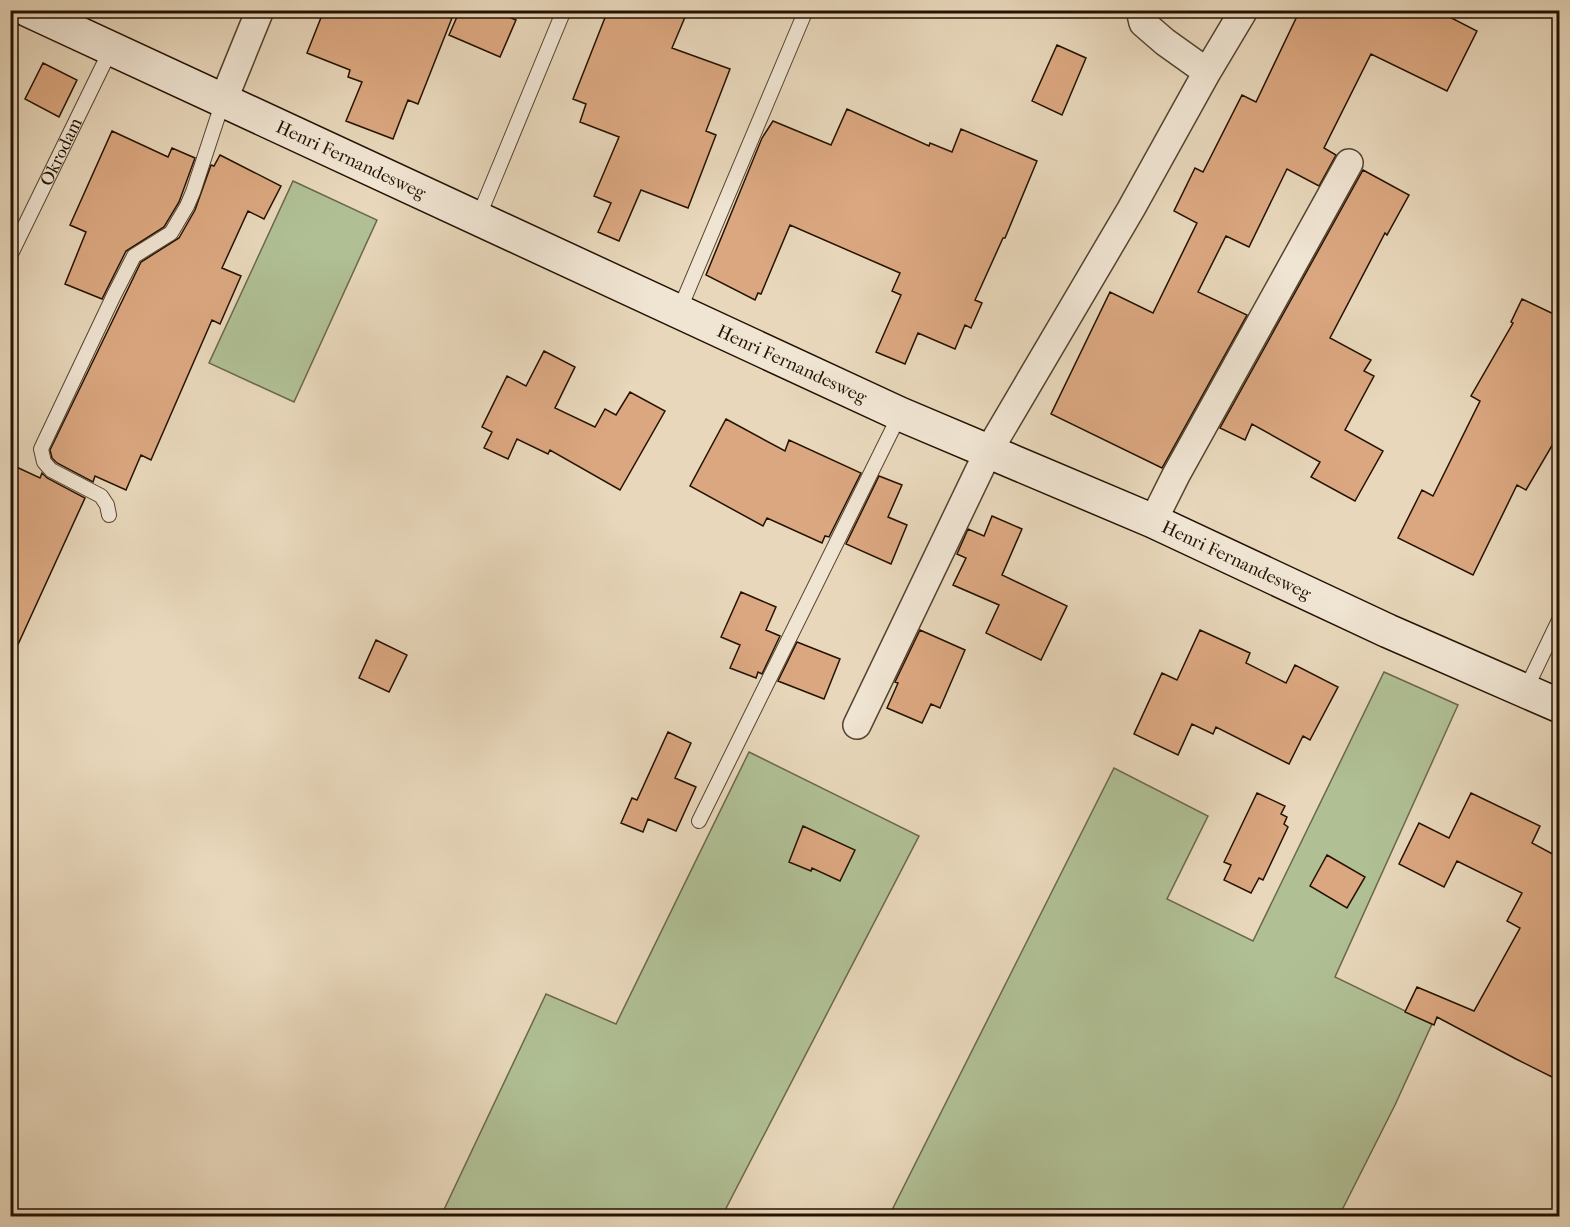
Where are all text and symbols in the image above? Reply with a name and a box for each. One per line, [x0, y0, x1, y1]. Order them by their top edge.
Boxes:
street label: Okrodam [36, 114, 87, 190]
street label: Henri Fernandesweg [273, 116, 429, 204]
street label: Henri Fernandesweg [714, 321, 870, 408]
street label: Henri Fernandesweg [1158, 517, 1315, 605]

